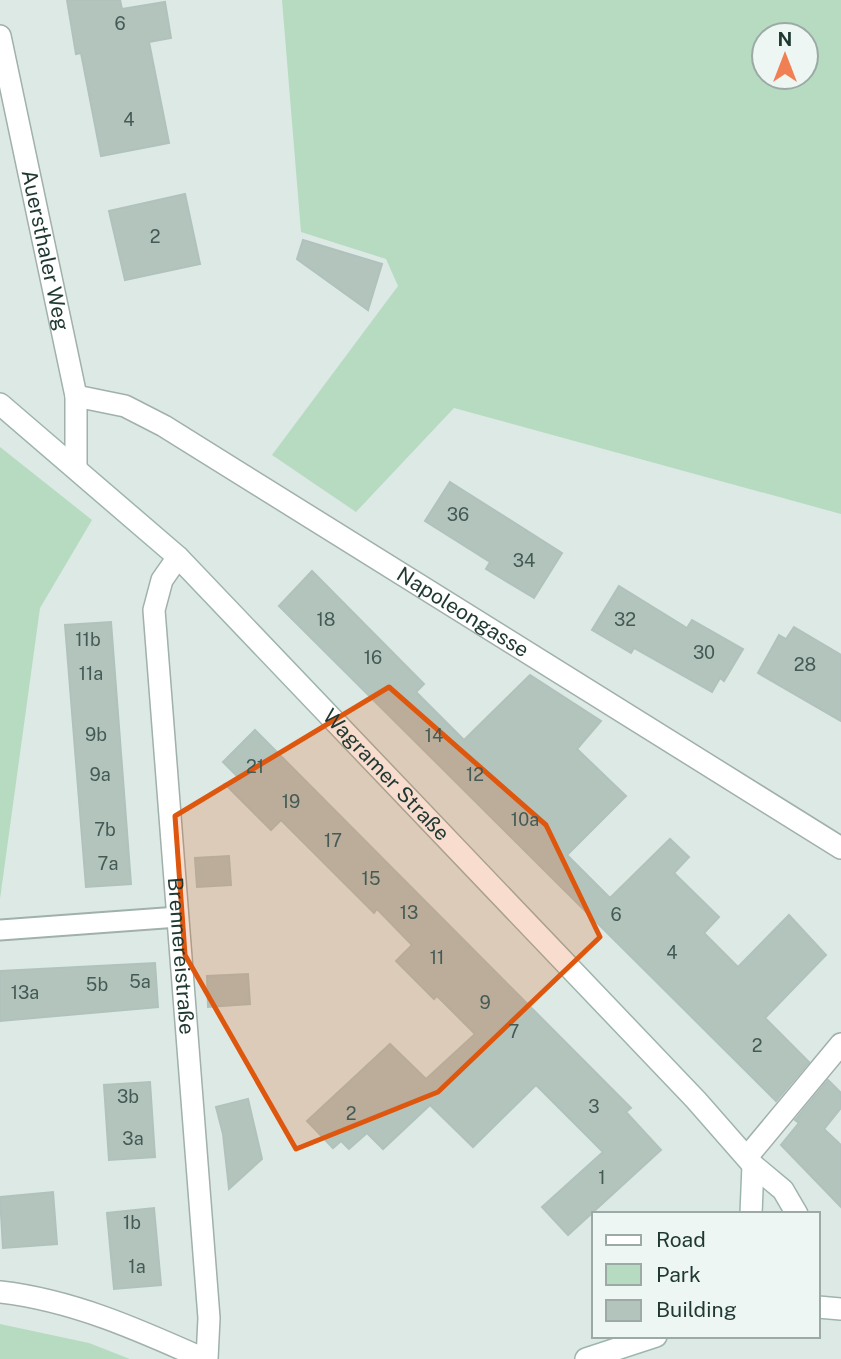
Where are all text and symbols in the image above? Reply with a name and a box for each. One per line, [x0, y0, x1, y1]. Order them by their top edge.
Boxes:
house number: 6 [114, 13, 126, 34]
north arrow [750, 21, 820, 91]
text: N [778, 28, 792, 50]
house number: 4 [123, 109, 135, 130]
street label: Auersthaler Weg [17, 167, 75, 333]
house number: 2 [150, 226, 160, 247]
house number: 36 [447, 504, 469, 525]
house number: 34 [513, 550, 535, 571]
street label: Napoleongasse [392, 561, 534, 662]
house number: 18 [317, 609, 335, 630]
house number: 32 [614, 609, 636, 630]
house number: 11b [75, 629, 101, 650]
house number: 30 [693, 642, 715, 663]
house number: 16 [364, 647, 382, 668]
house number: 28 [794, 654, 816, 675]
house number: 11a [79, 663, 103, 684]
street label: Wagramer Straße [318, 704, 455, 846]
house number: 9b [85, 724, 107, 745]
house number: 14 [425, 725, 443, 746]
house number: 21 [246, 756, 264, 777]
house number: 9a [89, 764, 111, 785]
house number: 12 [466, 764, 484, 785]
house number: 19 [282, 791, 300, 812]
house number: 10a [511, 809, 539, 830]
house number: 7b [94, 819, 116, 840]
house number: 17 [324, 830, 342, 851]
house number: 7a [98, 853, 118, 874]
house number: 15 [362, 868, 380, 889]
street label: Brennereistraße [163, 876, 200, 1035]
house number: 13 [400, 902, 418, 923]
house number: 6 [610, 904, 622, 925]
house number: 4 [666, 942, 678, 963]
house number: 11 [430, 947, 444, 968]
house number: 5a [129, 971, 151, 992]
house number: 5b [86, 974, 108, 995]
house number: 13a [11, 982, 39, 1003]
house number: 9 [479, 992, 491, 1013]
house number: 7 [509, 1021, 519, 1042]
house number: 2 [752, 1035, 762, 1056]
house number: 3b [117, 1086, 139, 1107]
house number: 3 [588, 1096, 600, 1117]
house number: 2 [346, 1103, 356, 1124]
house number: 3a [122, 1128, 144, 1149]
house number: 1 [598, 1167, 606, 1188]
house number: 1b [123, 1212, 141, 1233]
legend [592, 1212, 820, 1338]
text: Road [656, 1227, 706, 1252]
house number: 1a [128, 1256, 146, 1277]
text: Park [656, 1262, 701, 1287]
text: Building [656, 1297, 737, 1322]

